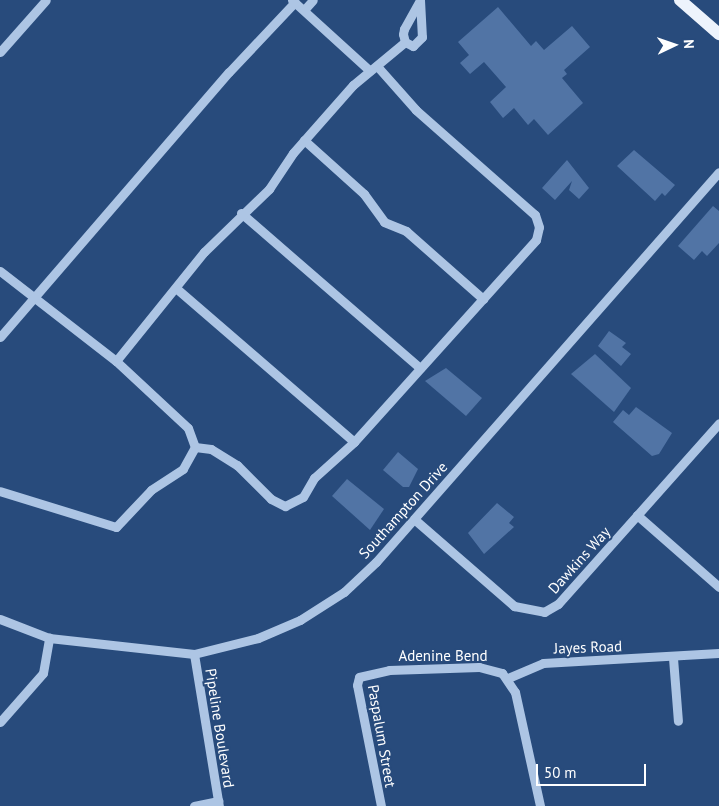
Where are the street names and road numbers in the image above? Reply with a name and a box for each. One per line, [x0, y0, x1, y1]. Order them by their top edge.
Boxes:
street label: Southampton Drive [355, 458, 451, 562]
street label: Dawkins Way [544, 523, 614, 597]
street label: Jayes Road [554, 637, 622, 657]
street label: Adenine Bend [398, 647, 488, 665]
street label: Pipeline Boulevard [202, 667, 238, 789]
street label: Paspalum Street [364, 683, 400, 789]

